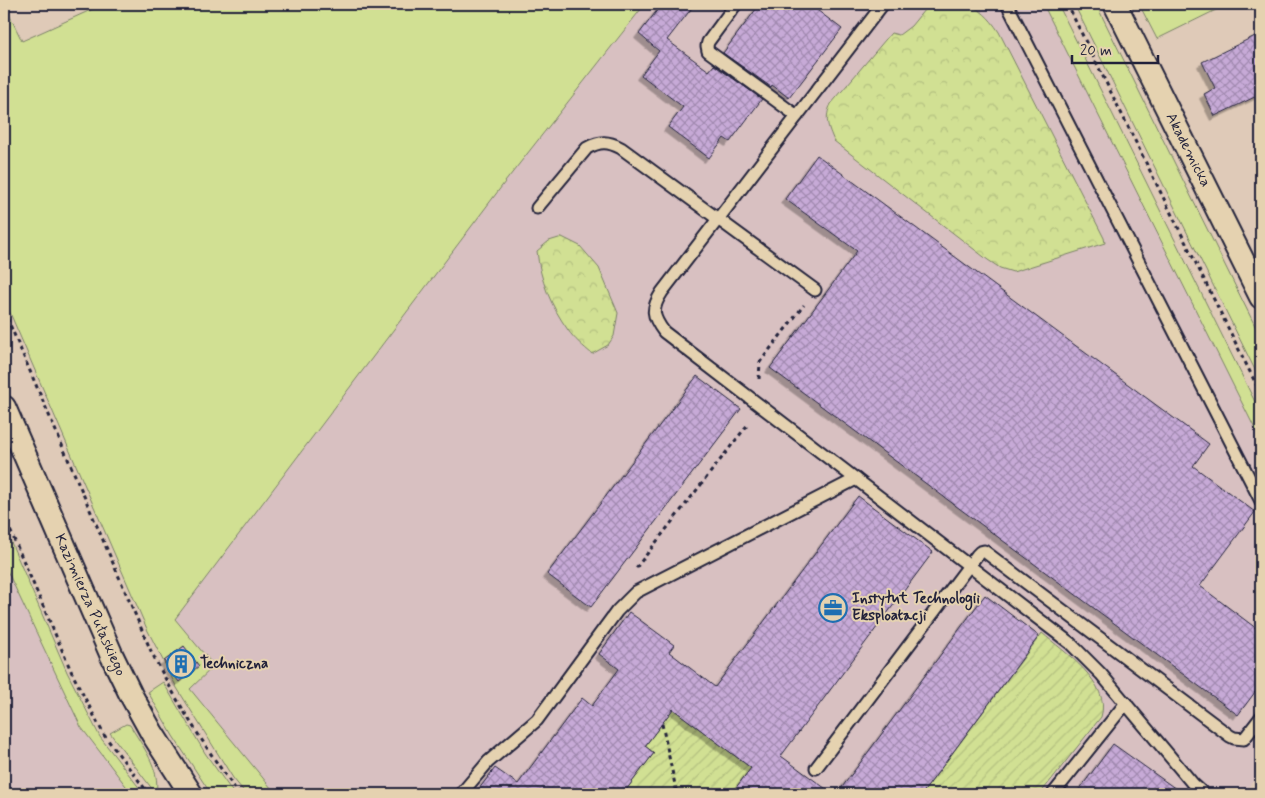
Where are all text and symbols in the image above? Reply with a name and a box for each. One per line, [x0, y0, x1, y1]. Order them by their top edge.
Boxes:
scale bar [1072, 32, 1159, 64]
text: 20 m [1080, 41, 1112, 61]
street label: Akademicka [1161, 109, 1215, 191]
street label: Kazimierza Pułaskiego [49, 531, 130, 680]
place label: Instytut Technologii Eksploatacji [852, 589, 980, 626]
office icon: Instytut Technologii Eksploatacji [818, 593, 848, 623]
building icon: Techniczna [166, 649, 196, 679]
place label: Techniczna [200, 654, 268, 674]

